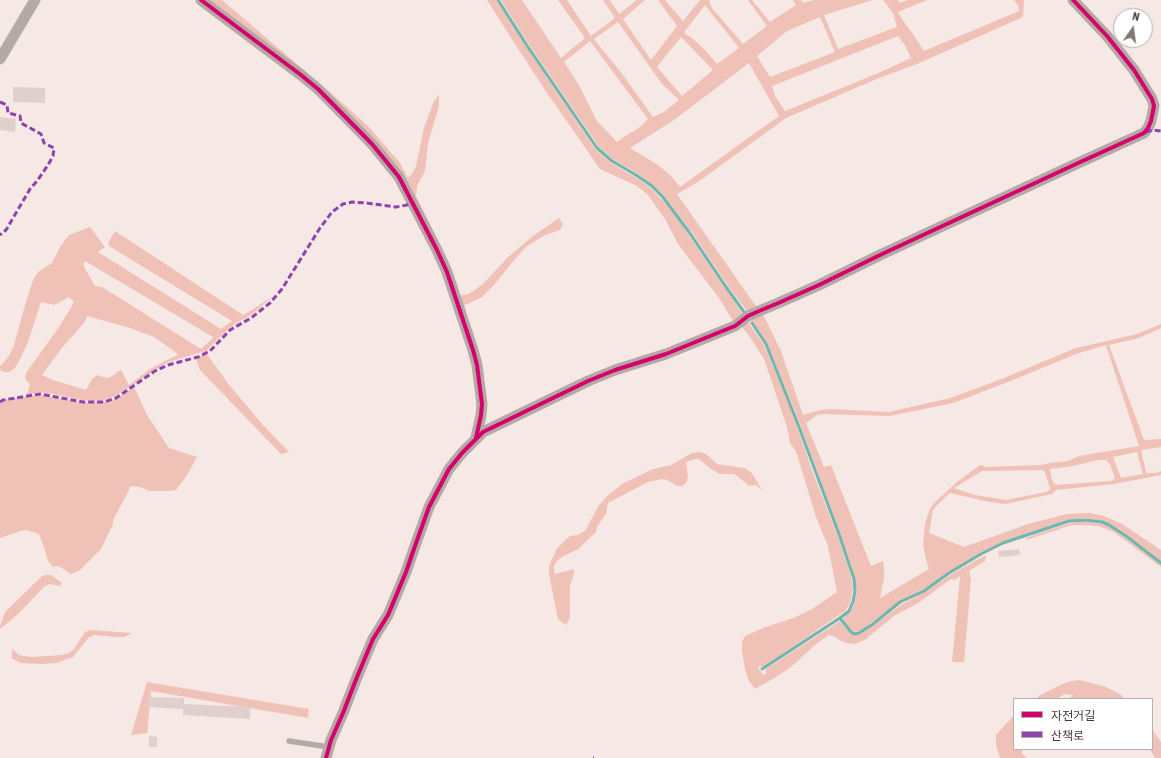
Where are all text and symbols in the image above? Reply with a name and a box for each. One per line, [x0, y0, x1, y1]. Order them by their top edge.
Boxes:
north arrow [1113, 8, 1153, 48]
text: N [1131, 10, 1141, 24]
legend [1013, 698, 1153, 750]
text: 자전거길 [1051, 709, 1095, 723]
text: 산책로 [1051, 729, 1084, 743]

